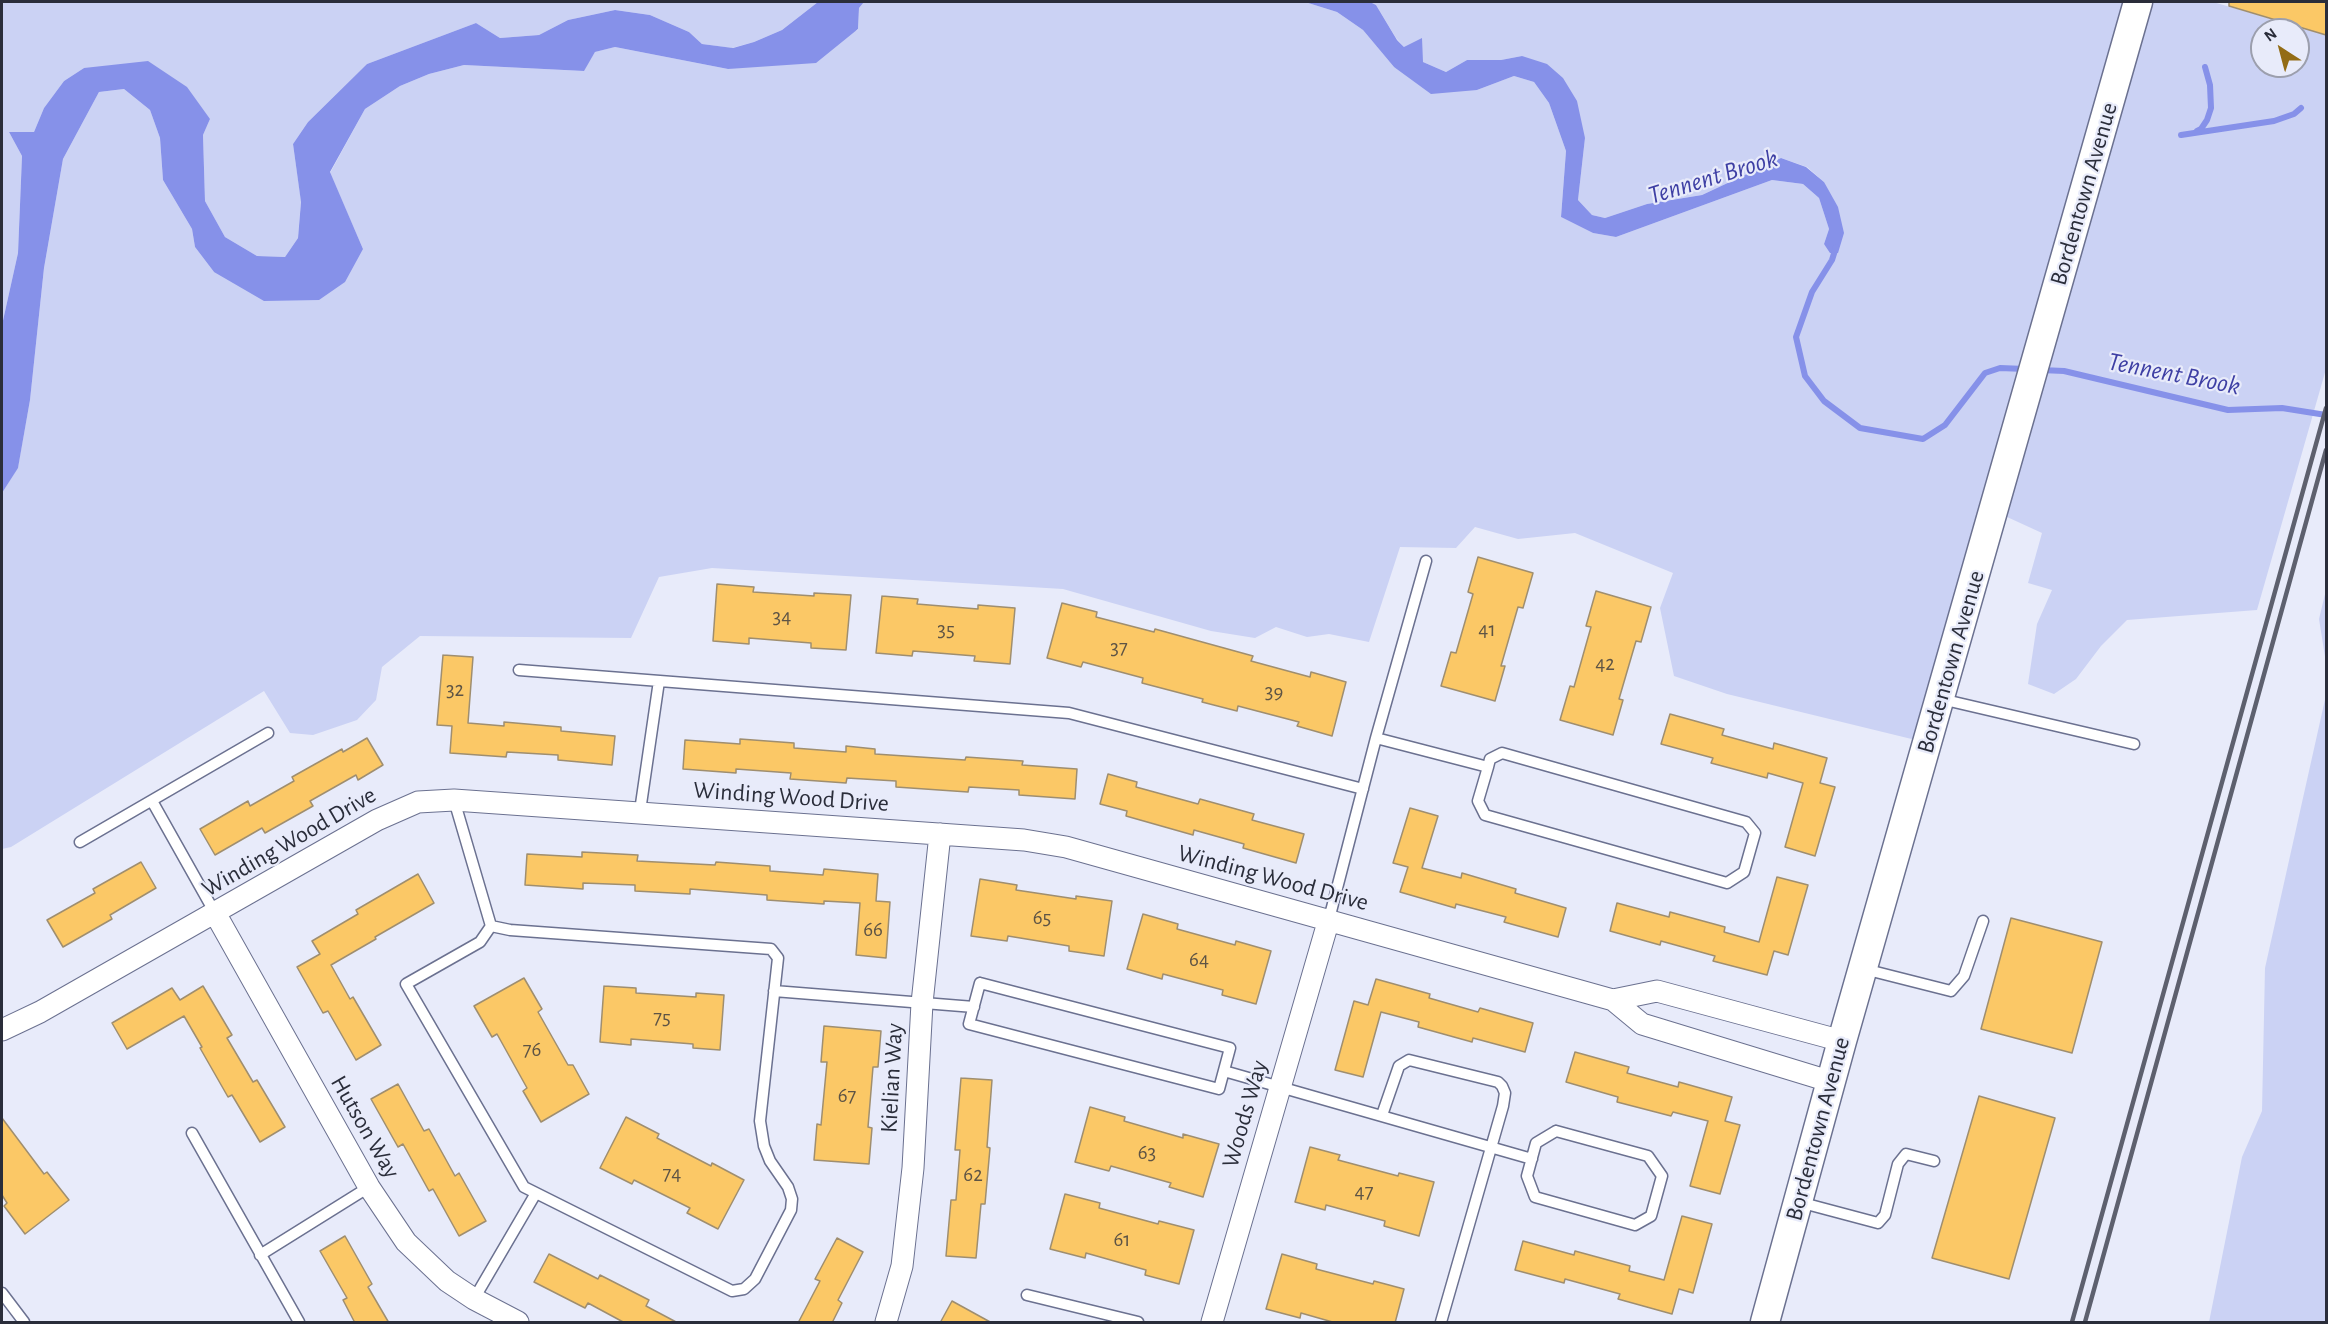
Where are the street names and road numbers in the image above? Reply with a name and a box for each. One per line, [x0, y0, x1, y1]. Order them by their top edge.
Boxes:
street label: Bordentown Avenue [2044, 99, 2124, 289]
street label: Bordentown Avenue [1911, 567, 1991, 757]
street label: Winding Wood Drive [692, 776, 890, 818]
street label: Winding Wood Drive [197, 780, 381, 904]
street label: Winding Wood Drive [1175, 839, 1371, 917]
street label: Kielian Way [875, 1022, 909, 1134]
street label: Bordentown Avenue [1780, 1034, 1856, 1224]
street label: Woods Way [1216, 1057, 1274, 1171]
street label: Hutson Way [324, 1070, 406, 1184]

